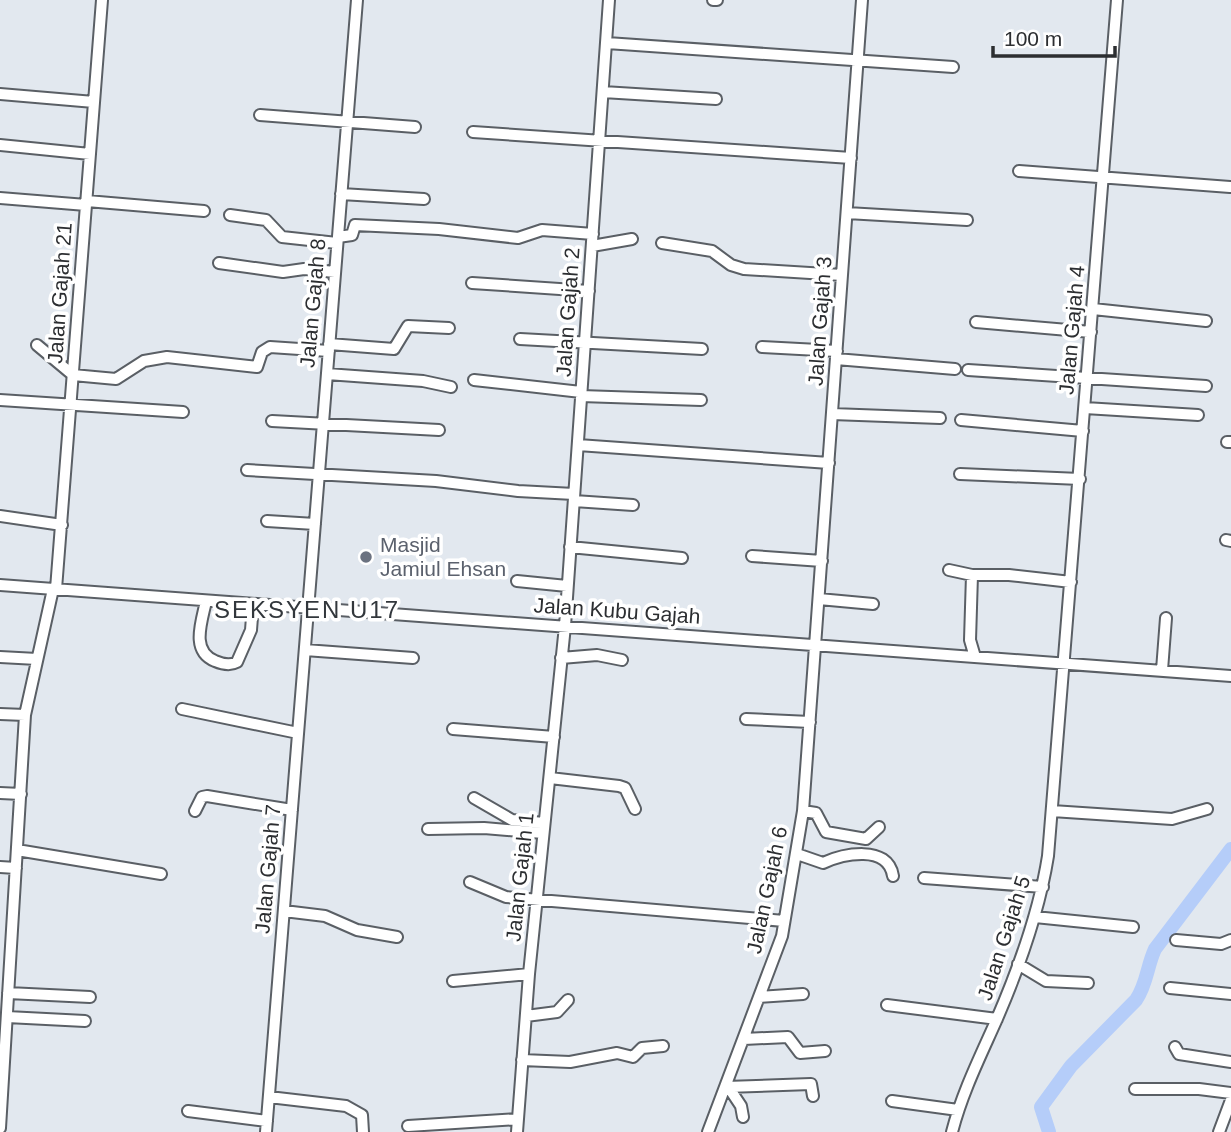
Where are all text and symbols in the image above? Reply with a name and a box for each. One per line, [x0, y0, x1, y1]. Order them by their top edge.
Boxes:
scale bar [993, 14, 1116, 58]
text: 100 m [1004, 27, 1062, 50]
street label: Jalan Gajah 21 [43, 222, 76, 364]
street label: Jalan Gajah 8 [295, 237, 330, 369]
street label: Jalan Gajah 2 [552, 247, 583, 377]
street label: Jalan Gajah 3 [804, 256, 835, 386]
street label: Jalan Gajah 4 [1054, 264, 1089, 396]
place label: Masjid Jamiul Ehsan [380, 533, 506, 580]
marker: Masjid Jamiul Ehsan [358, 549, 374, 565]
street label: Jalan Kubu Gajah [533, 593, 701, 628]
district label: SEKSYEN U17 [214, 596, 400, 623]
street label: Jalan Gajah 7 [250, 803, 285, 935]
street label: Jalan Gajah 1 [501, 811, 538, 943]
street label: Jalan Gajah 6 [742, 824, 791, 956]
street label: Jalan Gajah 5 [973, 873, 1034, 1003]

